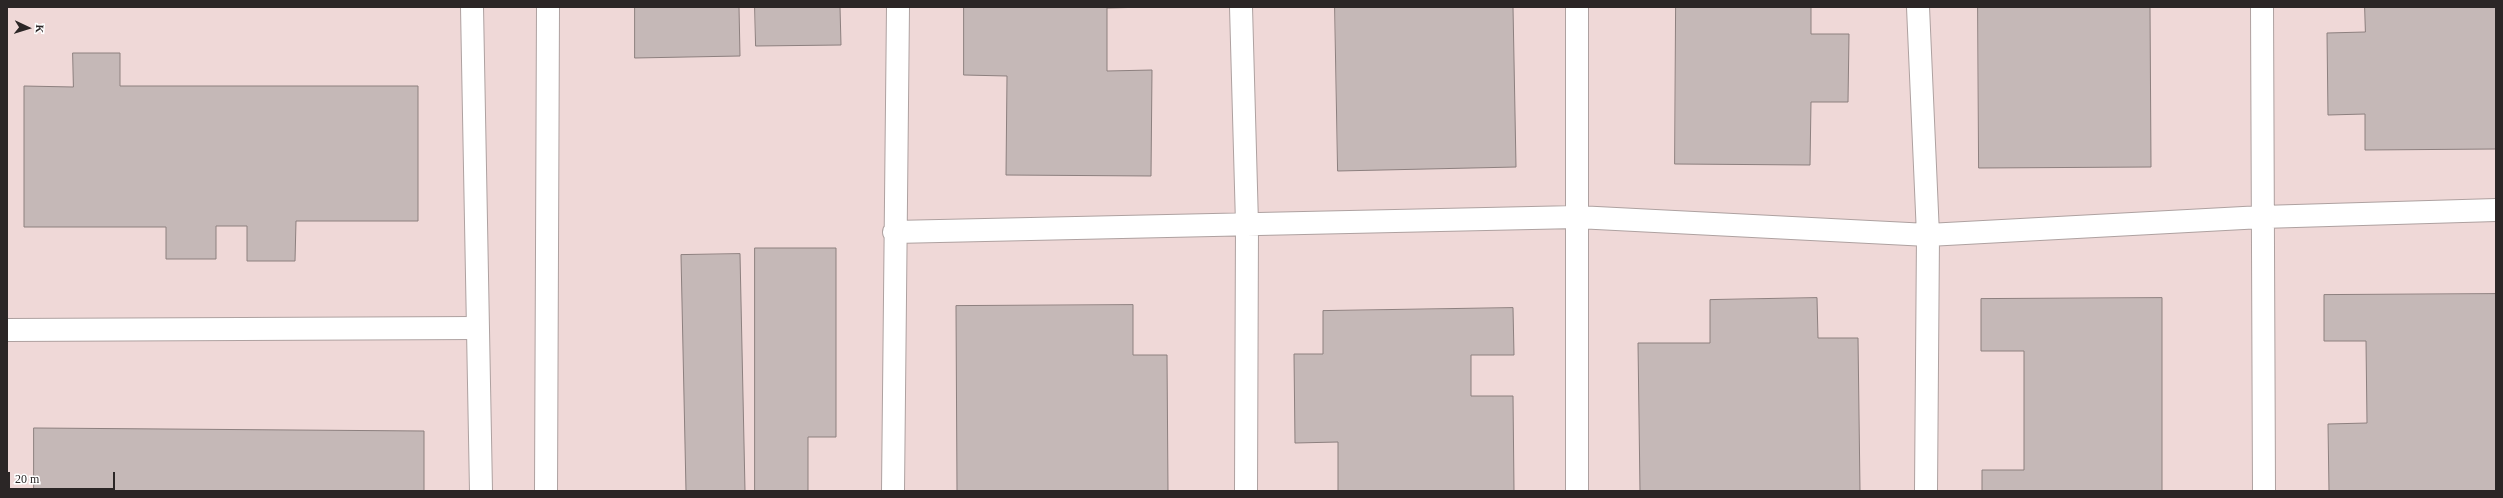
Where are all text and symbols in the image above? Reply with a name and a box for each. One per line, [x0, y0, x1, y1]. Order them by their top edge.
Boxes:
north arrow [8, 8, 48, 48]
text: K [34, 24, 46, 34]
scale bar [10, 464, 117, 490]
text: 20 m [15, 472, 39, 486]

